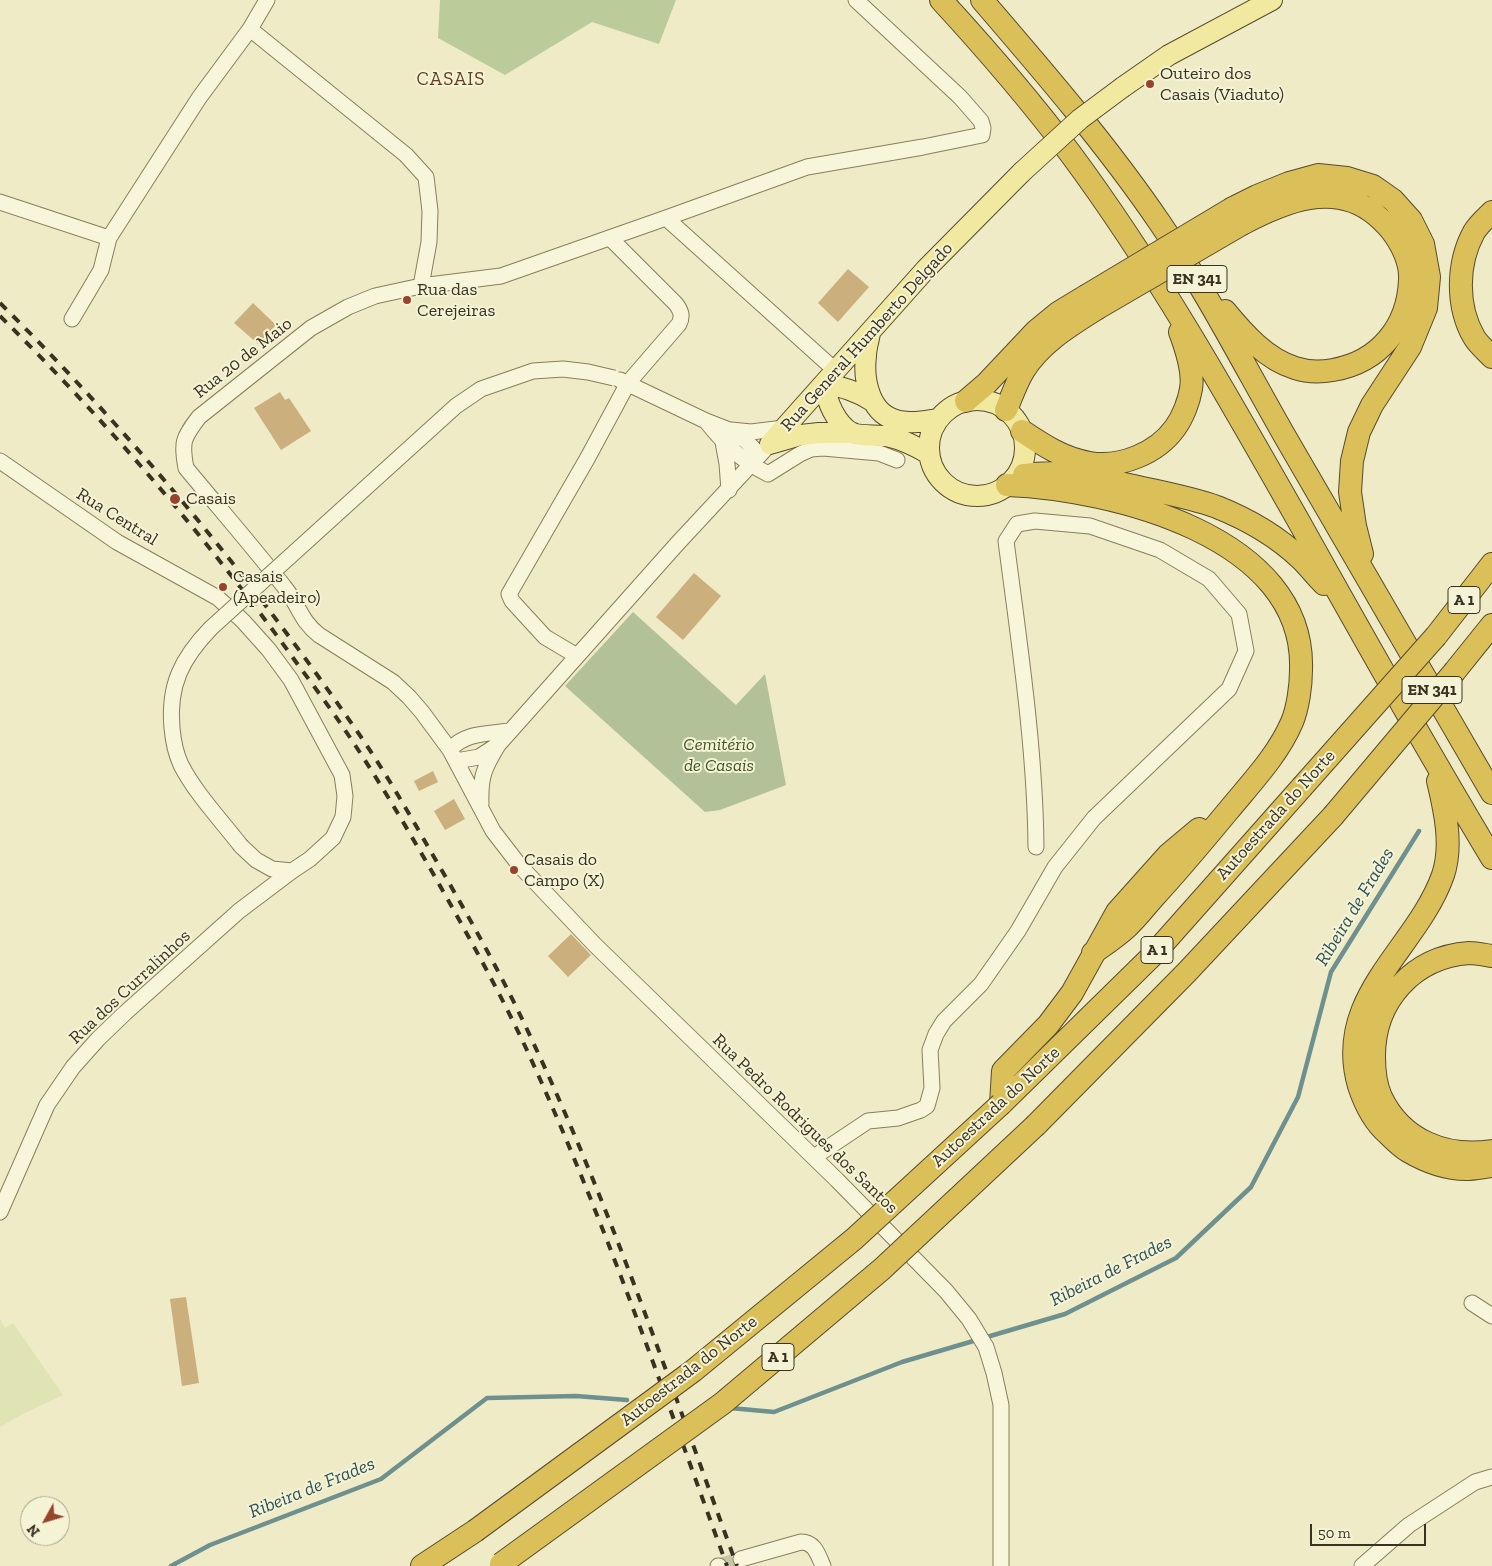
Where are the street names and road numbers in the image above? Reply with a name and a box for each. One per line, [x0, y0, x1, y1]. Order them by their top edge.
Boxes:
street label: Rua General Humberto Delgado [776, 238, 958, 436]
road number: EN 341 [1167, 266, 1227, 292]
street label: Rua 20 de Maio [190, 313, 296, 403]
street label: Rua Central [72, 483, 162, 551]
road number: A 1 [1448, 586, 1480, 614]
road number: EN 341 [1402, 676, 1462, 704]
street label: Autoestrada do Norte [1212, 746, 1340, 884]
street label: Rua dos Curralinhos [65, 925, 195, 1049]
road number: A 1 [1141, 936, 1173, 964]
street label: Rua Pedro Rodrigues dos Santos [708, 1030, 902, 1218]
street label: Autoestrada do Norte [927, 1042, 1065, 1172]
street label: Autoestrada do Norte [616, 1311, 762, 1431]
road number: A 1 [762, 1344, 794, 1370]

